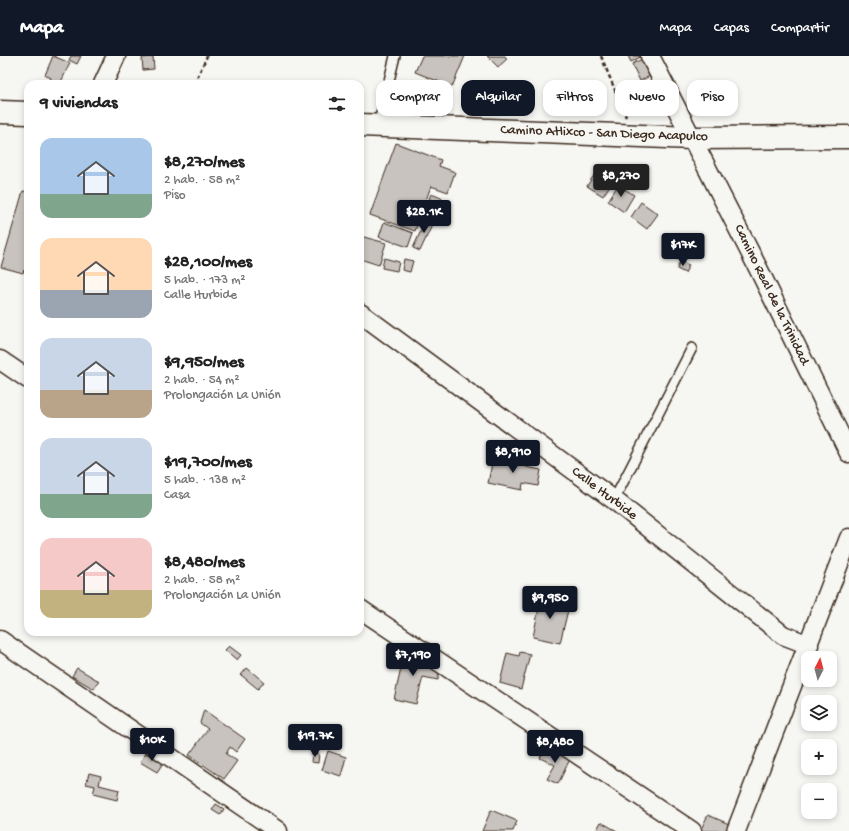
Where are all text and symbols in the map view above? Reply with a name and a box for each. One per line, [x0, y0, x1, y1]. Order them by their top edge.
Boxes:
text: Mapa [20, 17, 64, 40]
text: Mapa [660, 20, 692, 37]
text: Capas [714, 20, 749, 37]
text: Compartir [771, 20, 829, 37]
chip: Comprar [376, 80, 453, 116]
chip: Alquilar [461, 80, 535, 116]
chip: Filtros [543, 80, 607, 116]
chip: Nuevo [615, 80, 679, 116]
chip: Piso [687, 80, 738, 116]
icon: filters [326, 93, 348, 115]
text: 9 viviendas [40, 94, 117, 114]
street label: Camino Atlixco - San Diego Acapulco [500, 122, 708, 146]
text: $8,270/mes [164, 153, 244, 173]
icon: home [72, 154, 120, 202]
pin: $8,270 [588, 164, 654, 198]
text: $8,270 [602, 169, 640, 184]
text: 2 hab. · 58 m² [164, 173, 240, 188]
text: Piso [164, 188, 186, 203]
pin: $28.1K [391, 200, 457, 234]
text: $28.1K [406, 205, 442, 220]
street label: Camino Real de la Trinidad [730, 222, 813, 370]
pin: $17K [659, 233, 707, 267]
text: $17K [670, 238, 696, 253]
text: $28,100/mes [164, 253, 252, 273]
icon: home [72, 254, 120, 302]
text: 5 hab. · 173 m² [164, 273, 246, 288]
text: Calle Iturbide [164, 288, 237, 303]
text: $9,950/mes [164, 353, 244, 373]
icon: home [72, 354, 120, 402]
text: 2 hab. · 54 m² [164, 373, 239, 388]
text: Prolongación La Unión [164, 388, 281, 403]
pin: $8,910 [480, 440, 546, 474]
text: $8,910 [495, 445, 531, 460]
text: $19,700/mes [164, 453, 252, 473]
icon: home [72, 454, 120, 502]
street label: Calle Iturbide [568, 464, 641, 525]
text: 5 hab. · 138 m² [164, 473, 246, 488]
text: Casa [164, 488, 190, 503]
text: $8,480/mes [164, 553, 244, 573]
icon: home [72, 554, 120, 602]
text: 2 hab. · 58 m² [164, 573, 240, 588]
pin: $9,950 [517, 586, 583, 620]
text: Prolongación La Unión [164, 588, 281, 603]
text: $9,950 [531, 591, 569, 606]
pin: $7,190 [380, 643, 446, 677]
text: $7,190 [395, 648, 431, 663]
north arrow [801, 651, 837, 687]
map controls [801, 651, 837, 819]
button: layers [801, 695, 837, 731]
pin: $19.7K [282, 724, 348, 758]
pin: $10K [128, 728, 176, 762]
text: $19.7K [297, 729, 333, 744]
pin: $8,480 [522, 730, 588, 764]
text: $10K [139, 733, 165, 748]
text: $8,480 [536, 735, 574, 750]
button: + [801, 739, 837, 775]
button: − [801, 783, 837, 819]

